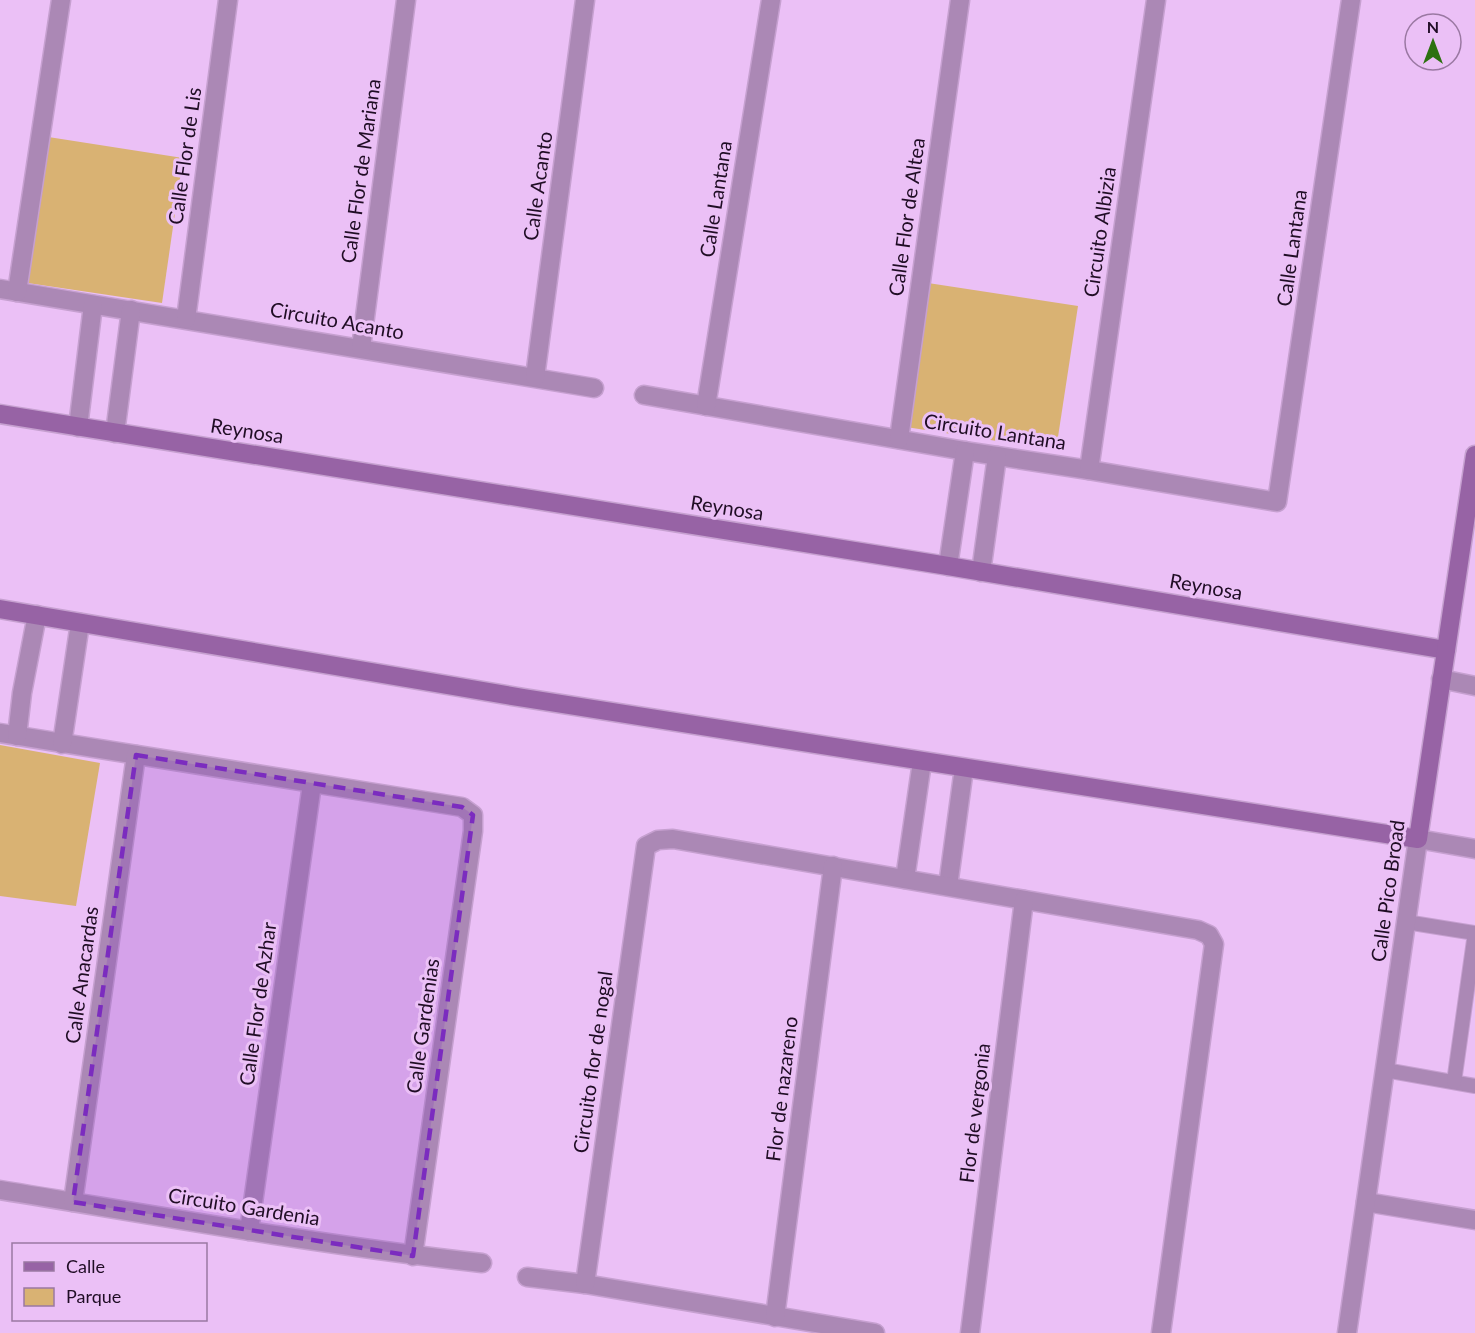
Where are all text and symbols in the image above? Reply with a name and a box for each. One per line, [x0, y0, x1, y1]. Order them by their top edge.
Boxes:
north arrow [1403, 12, 1463, 72]
text: N [1427, 17, 1439, 36]
street label: Calle Flor de Mariana [335, 77, 385, 265]
street label: Calle Flor de Lis [163, 86, 206, 226]
street label: Calle Acanto [517, 130, 557, 242]
street label: Calle Flor de Altea [883, 136, 929, 298]
street label: Calle Lantana [694, 139, 736, 259]
street label: Circuito Albizia [1078, 165, 1120, 299]
street label: Calle Lantana [1271, 188, 1311, 308]
street label: Circuito Acanto [268, 296, 406, 344]
street label: Circuito Lantana [922, 408, 1068, 454]
street label: Reynosa [209, 412, 285, 448]
street label: Reynosa [689, 489, 765, 525]
street label: Reynosa [1168, 568, 1244, 604]
street label: Calle Pico Broad [1365, 818, 1409, 963]
street label: Calle Anacardas [59, 905, 103, 1045]
street label: Calle Flor de Azhar [234, 920, 280, 1087]
street label: Calle Gardenias [401, 957, 443, 1095]
street label: Circuito flor de nogal [567, 969, 617, 1154]
street label: Flor de nazareno [760, 1015, 802, 1163]
street label: Flor de vergonia [954, 1042, 994, 1184]
street label: Circuito Gardenia [167, 1182, 322, 1230]
legend [12, 1243, 207, 1321]
text: Calle [66, 1255, 105, 1277]
text: Parque [66, 1285, 121, 1307]

